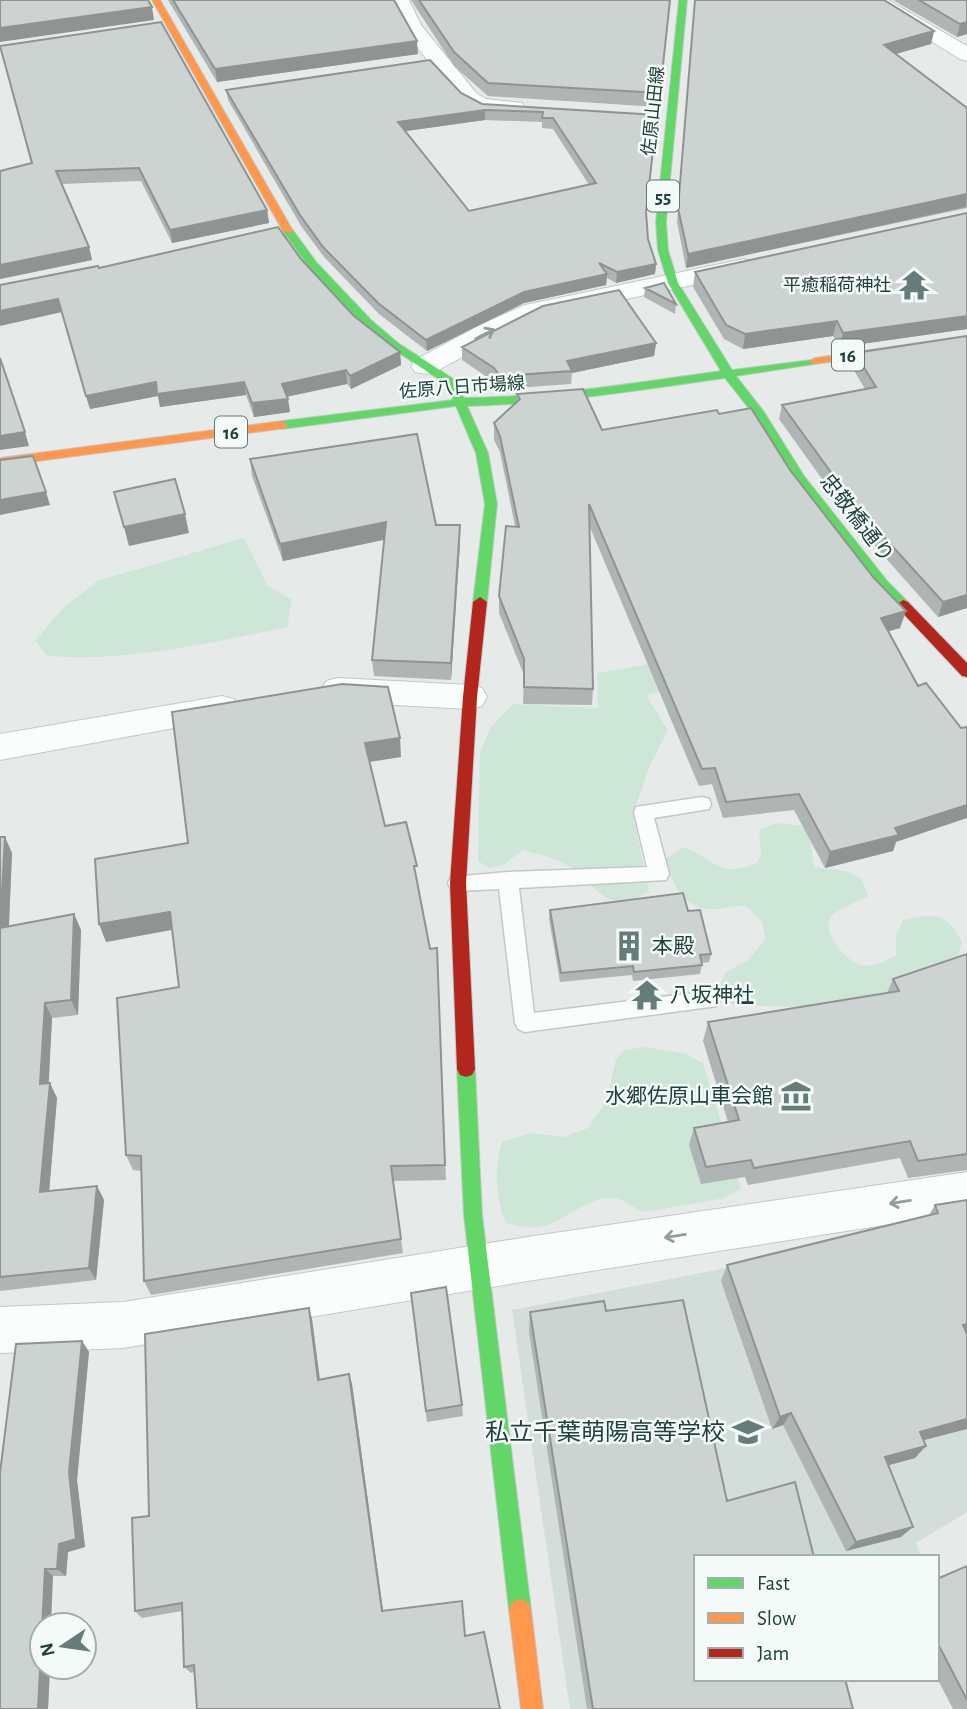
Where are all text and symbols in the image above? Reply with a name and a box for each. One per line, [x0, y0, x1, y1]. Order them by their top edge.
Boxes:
street label: 佐原山田線 [638, 65, 668, 157]
road number: 55 [647, 180, 679, 212]
temple icon: 平癒稲荷神社 [897, 268, 931, 302]
place label: 平癒稲荷神社 [783, 276, 891, 295]
one-way arrow [474, 326, 495, 340]
road number: 16 [832, 340, 864, 370]
street label: 佐原八日市場線 [398, 373, 526, 401]
road number: 16 [215, 416, 247, 448]
street label: 忠敬橋通り [816, 470, 898, 566]
building icon: 本殿 [612, 929, 646, 963]
place label: 本殿 [652, 935, 694, 957]
temple icon: 八坂神社 [630, 978, 664, 1012]
place label: 八坂神社 [670, 984, 754, 1006]
museum icon: 水郷佐原山車会館 [779, 1079, 813, 1113]
place label: 水郷佐原山車会館 [605, 1085, 773, 1107]
one-way arrow [889, 1196, 911, 1209]
one-way arrow [664, 1230, 686, 1243]
school or university icon: 私立千葉萌陽高等学校 [731, 1415, 765, 1449]
place label: 私立千葉萌陽高等学校 [485, 1419, 725, 1445]
legend [694, 1555, 939, 1681]
text: Fast [757, 1573, 790, 1594]
text: Slow [757, 1608, 796, 1629]
north arrow [28, 1611, 98, 1681]
text: N [37, 1641, 59, 1658]
text: Jam [757, 1643, 789, 1664]

